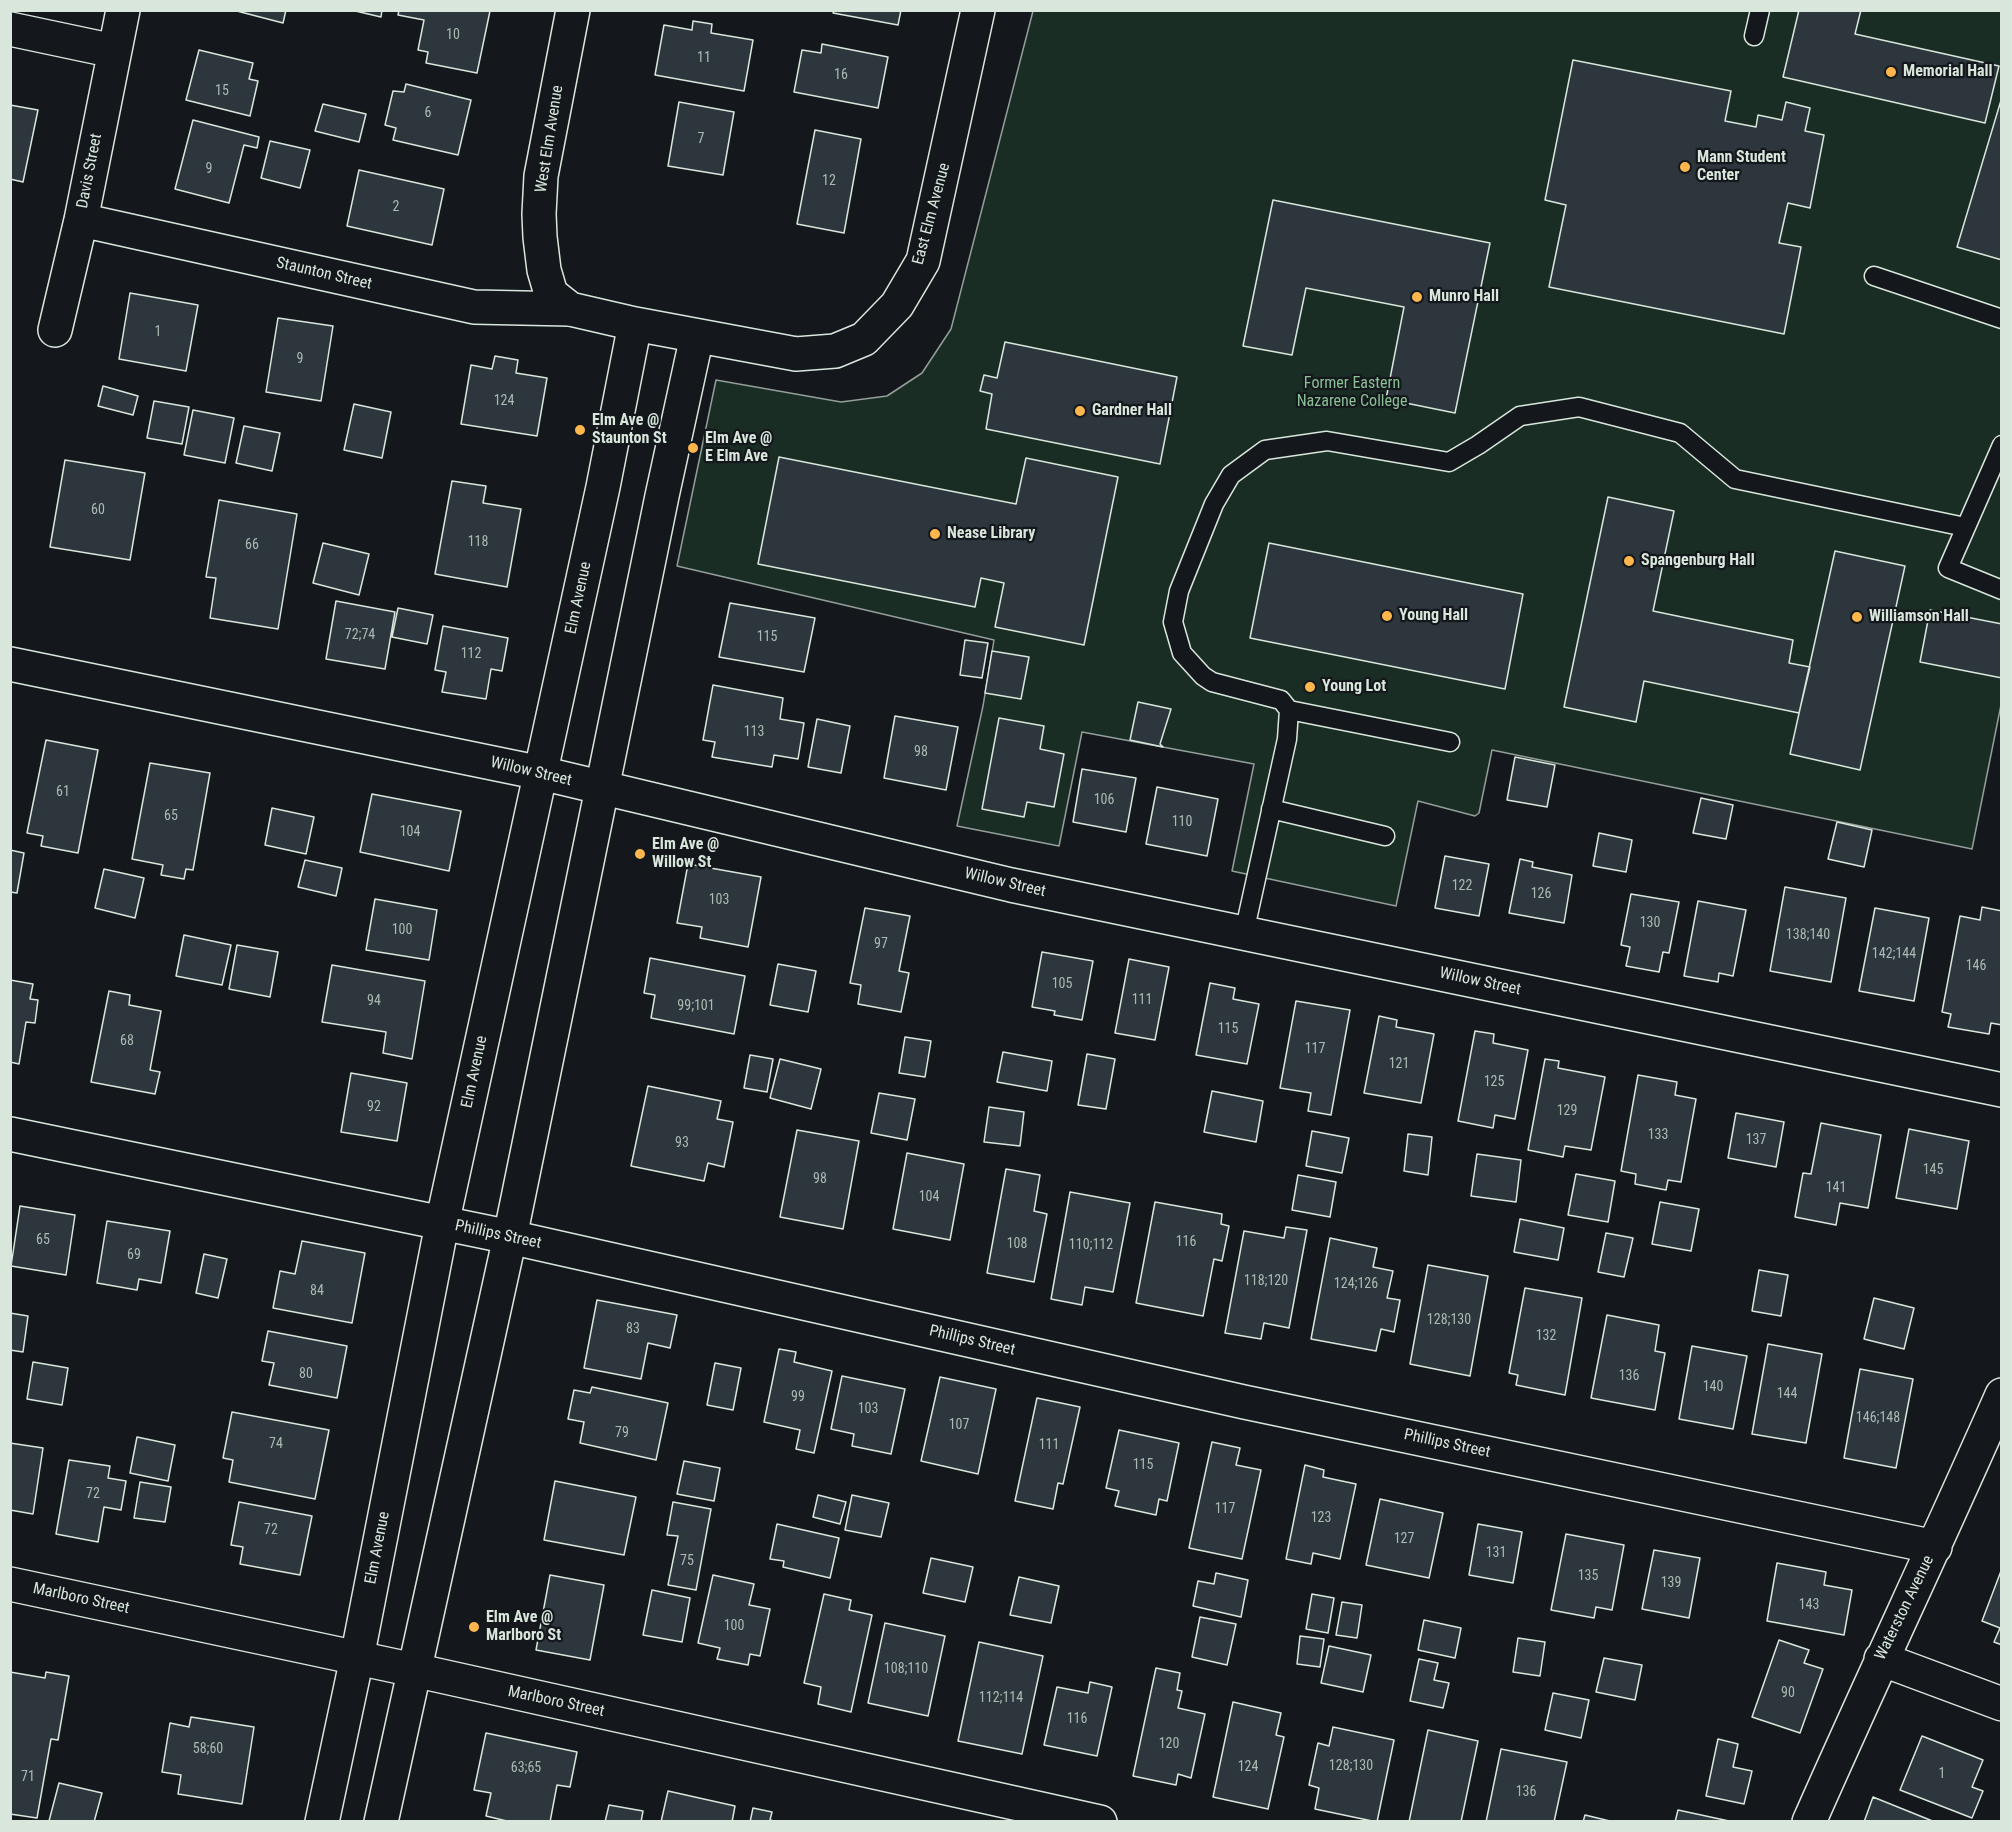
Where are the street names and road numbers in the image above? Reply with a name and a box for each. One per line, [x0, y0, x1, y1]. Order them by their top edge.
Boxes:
street label: West Elm Avenue [532, 84, 568, 194]
street label: Davis Street [73, 132, 107, 210]
street label: East Elm Avenue [909, 161, 955, 267]
street label: Staunton Street [274, 254, 374, 294]
street label: Elm Avenue [562, 560, 596, 636]
street label: Willow Street [489, 753, 573, 791]
street label: Willow Street [963, 864, 1047, 902]
street label: Willow Street [1438, 964, 1522, 1000]
street label: Elm Avenue [458, 1034, 492, 1110]
street label: Phillips Street [453, 1216, 543, 1254]
street label: Phillips Street [927, 1322, 1017, 1360]
street label: Phillips Street [1402, 1425, 1492, 1463]
street label: Elm Avenue [362, 1510, 394, 1586]
street label: Waterston Avenue [1871, 1553, 1939, 1663]
street label: Marlboro Street [31, 1579, 131, 1619]
street label: Marlboro Street [506, 1682, 606, 1722]

